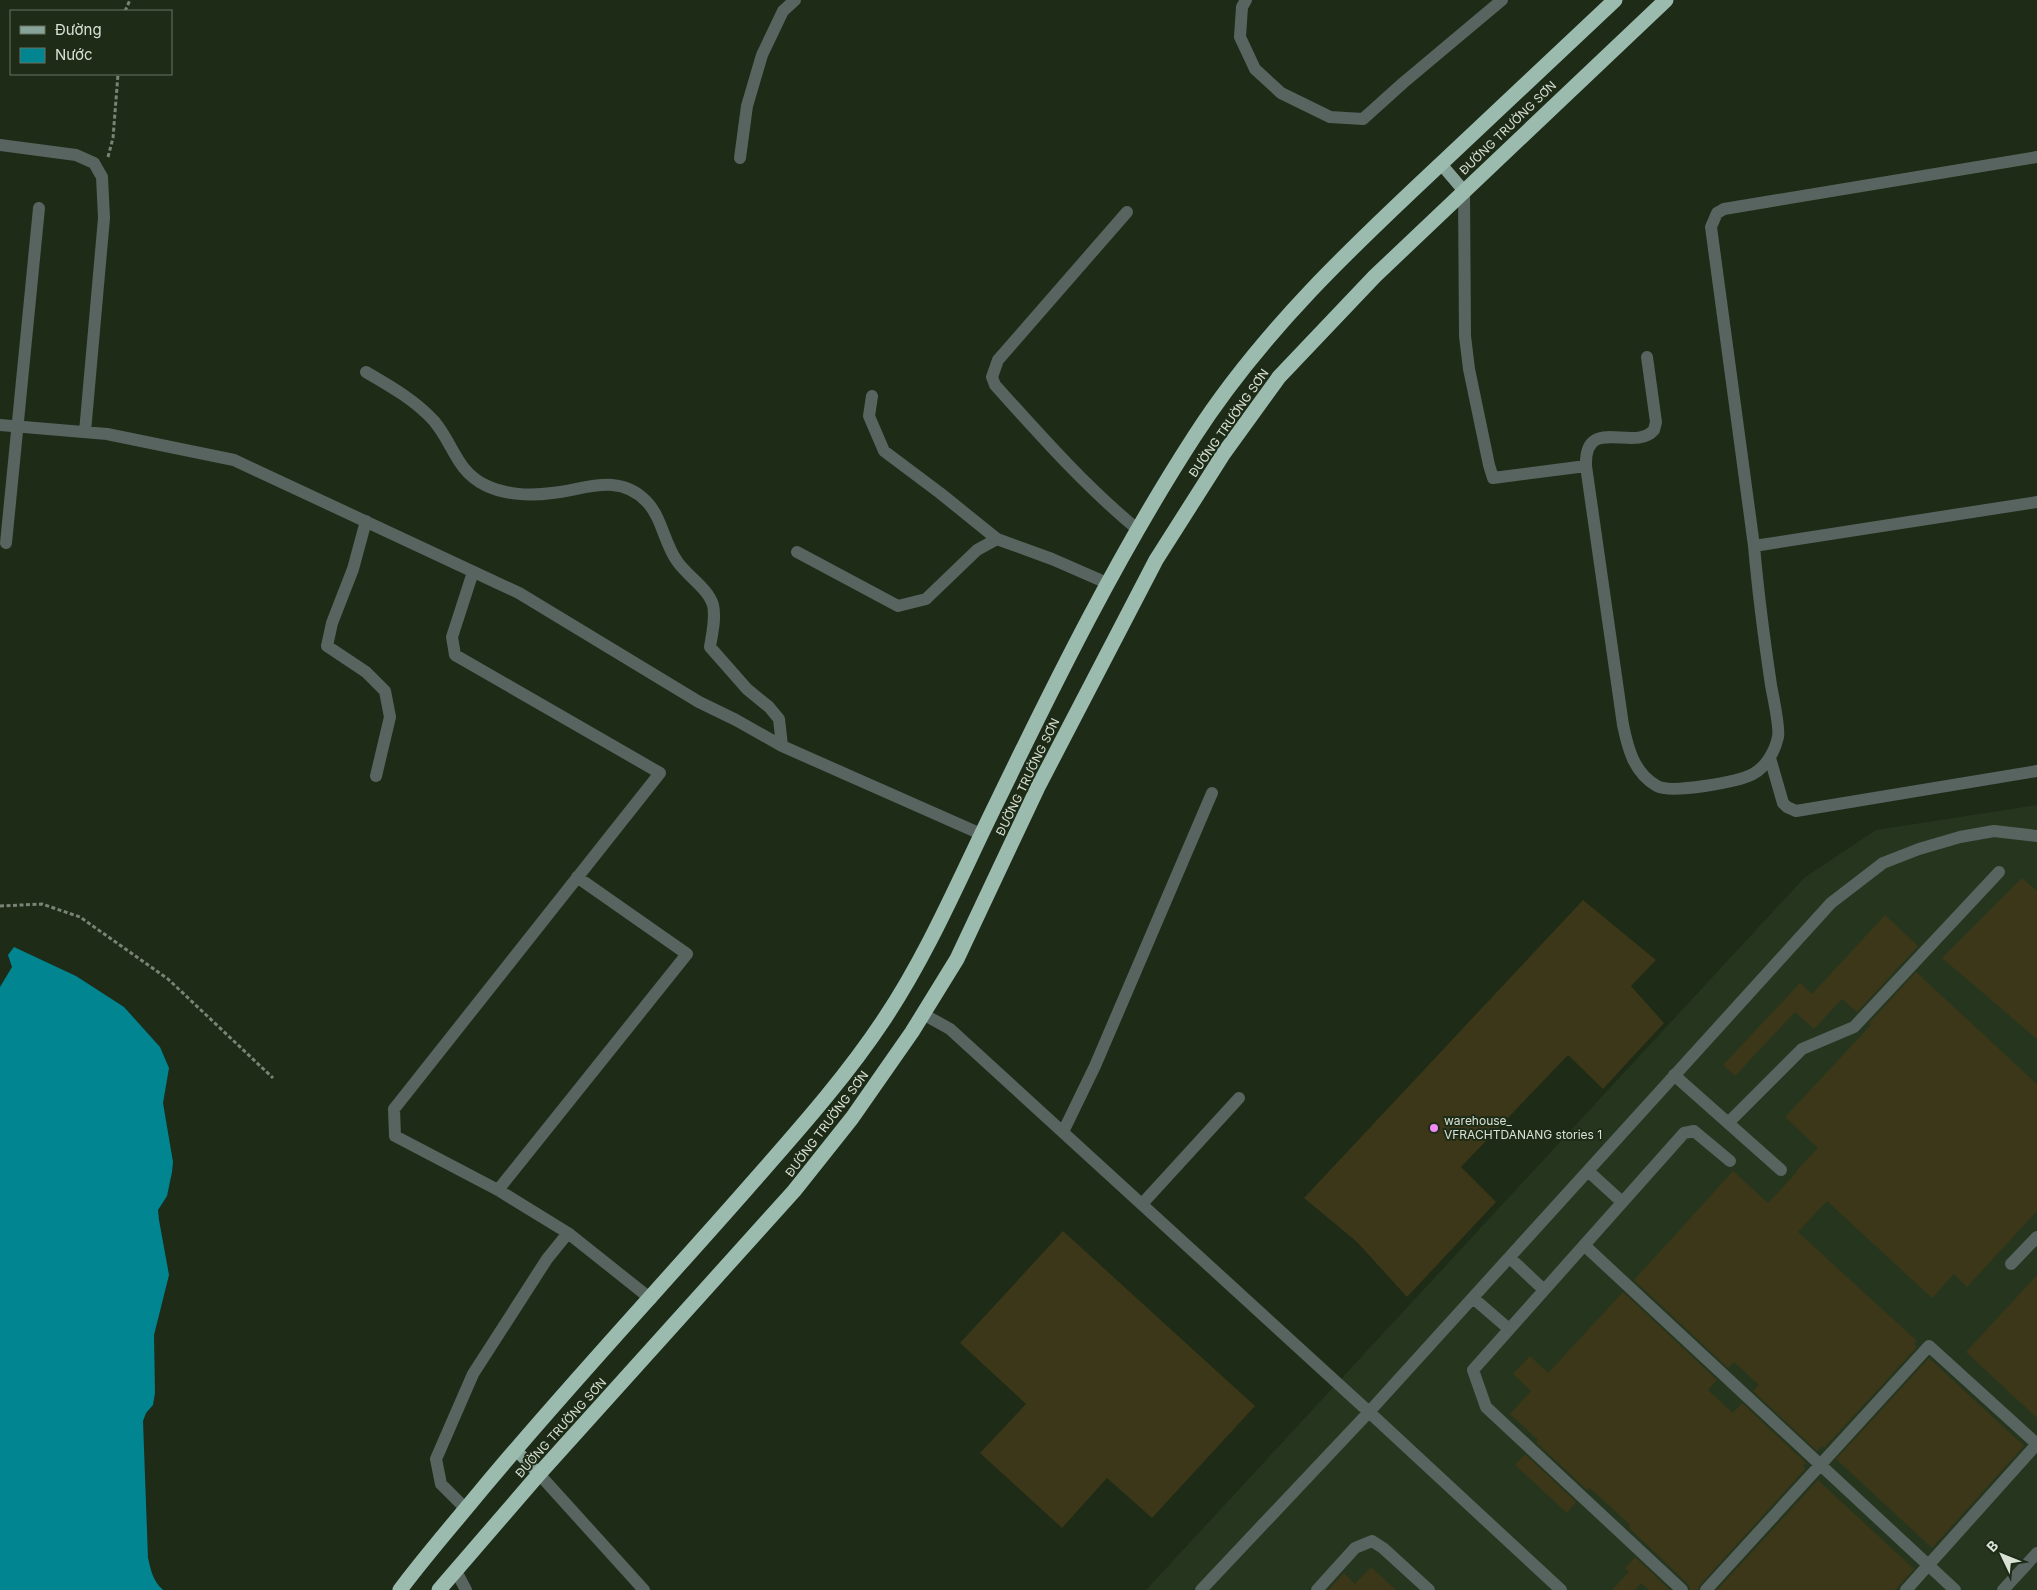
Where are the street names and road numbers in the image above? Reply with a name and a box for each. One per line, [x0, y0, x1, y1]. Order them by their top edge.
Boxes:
street label: ĐƯỜNG TRƯỜNG SƠN [1456, 77, 1559, 178]
street label: ĐƯỜNG TRƯỜNG SƠN [1186, 366, 1272, 480]
street label: ĐƯỜNG TRƯỜNG SƠN [993, 716, 1063, 838]
street label: ĐƯỜNG TRƯỜNG SƠN [782, 1068, 871, 1180]
street label: ĐƯỜNG TRƯỜNG SƠN [512, 1375, 609, 1481]

